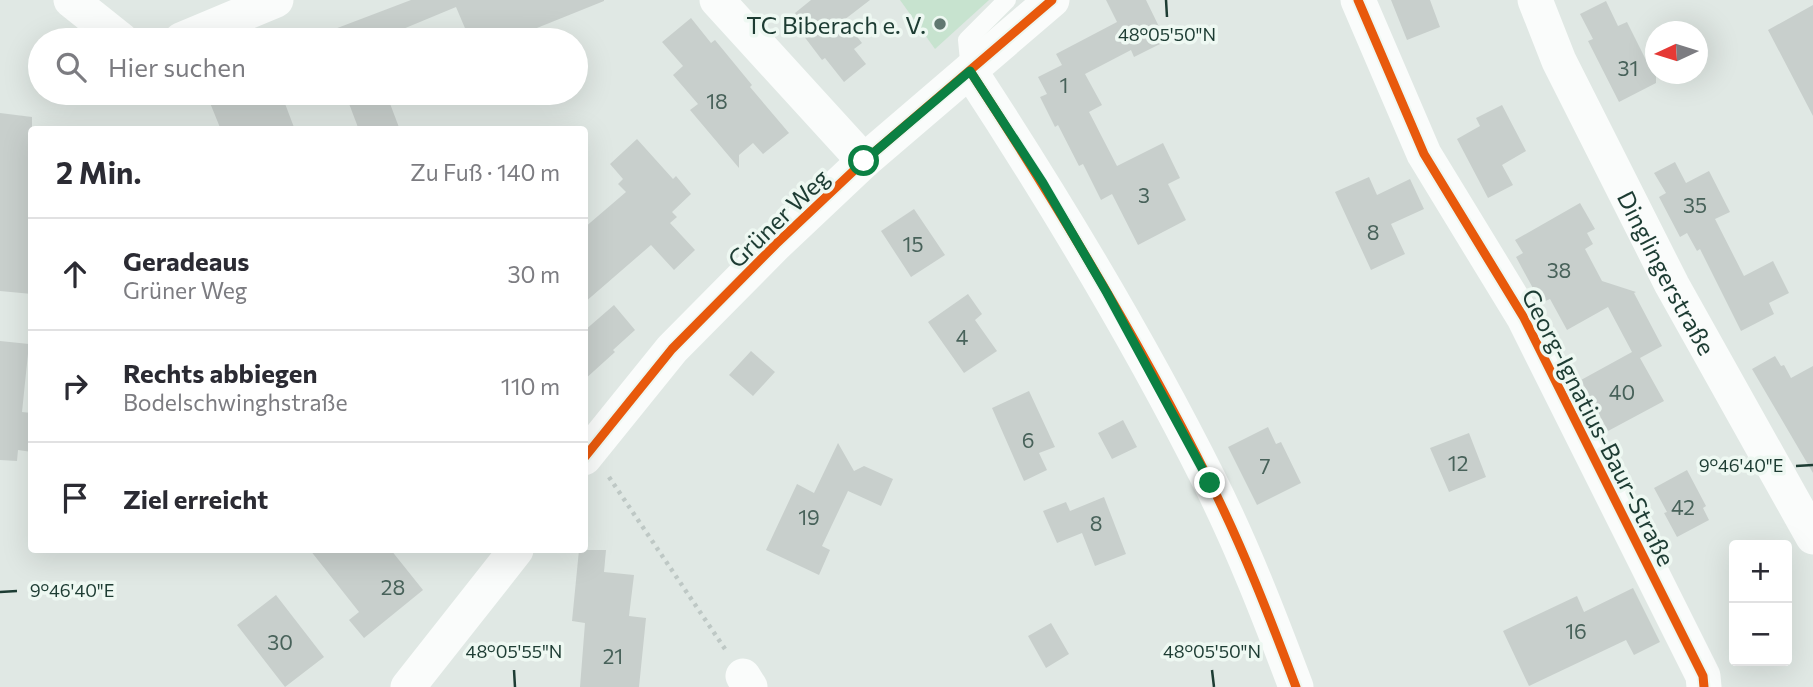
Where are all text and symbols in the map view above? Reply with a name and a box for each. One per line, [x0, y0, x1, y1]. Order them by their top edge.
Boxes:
place label: TC Biberach e. V. [746, 10, 926, 39]
marker: TC Biberach e. V. [932, 16, 948, 32]
north arrow [1645, 21, 1708, 84]
text: 48°05'50"N [1118, 23, 1216, 45]
search box [28, 28, 588, 105]
icon: search [52, 48, 90, 86]
text: Hier suchen [108, 51, 246, 82]
house number: 31 [1618, 55, 1638, 80]
house number: 1 [1060, 72, 1068, 97]
house number: 18 [706, 88, 728, 113]
route start [848, 145, 879, 176]
text: 2 Min. [56, 153, 141, 190]
text: Zu Fuß · 140 m [410, 158, 560, 186]
street label: Grüner Weg [721, 163, 835, 273]
house number: 3 [1138, 182, 1150, 207]
street label: Dinglingerstraße [1612, 186, 1722, 359]
house number: 35 [1683, 192, 1707, 217]
house number: 8 [1367, 219, 1379, 244]
house number: 15 [902, 231, 924, 256]
text: Geradeaus [123, 245, 249, 276]
icon: ahead [56, 255, 94, 293]
house number: 38 [1547, 257, 1571, 282]
text: 30 m [507, 260, 560, 288]
text: Grüner Weg [123, 276, 247, 304]
street label: Georg-Ignatius-Baur-Straße [1516, 284, 1682, 570]
house number: 4 [956, 324, 969, 349]
text: Rechts abbiegen [123, 357, 318, 388]
icon: right [56, 367, 94, 405]
text: 110 m [501, 372, 560, 400]
house number: 40 [1609, 379, 1635, 404]
text: Bodelschwinghstraße [123, 388, 348, 416]
house number: 6 [1022, 427, 1034, 452]
house number: 12 [1448, 450, 1468, 475]
house number: 7 [1259, 453, 1271, 478]
text: 9°46'40"E [1699, 454, 1783, 476]
route end [1194, 467, 1225, 498]
icon: arrive [56, 479, 94, 517]
text: Ziel erreicht [123, 483, 268, 514]
house number: 42 [1671, 494, 1695, 519]
house number: 19 [798, 504, 820, 529]
house number: 8 [1090, 510, 1102, 535]
map controls [1729, 540, 1792, 666]
button: + [1729, 540, 1792, 603]
house number: 28 [381, 574, 405, 599]
text: 9°46'40"E [30, 579, 114, 601]
button: − [1729, 603, 1792, 666]
house number: 16 [1565, 618, 1587, 643]
house number: 30 [267, 629, 293, 654]
text: 48°05'55"N [466, 640, 562, 662]
text: 48°05'50"N [1163, 640, 1261, 662]
house number: 21 [603, 643, 623, 668]

